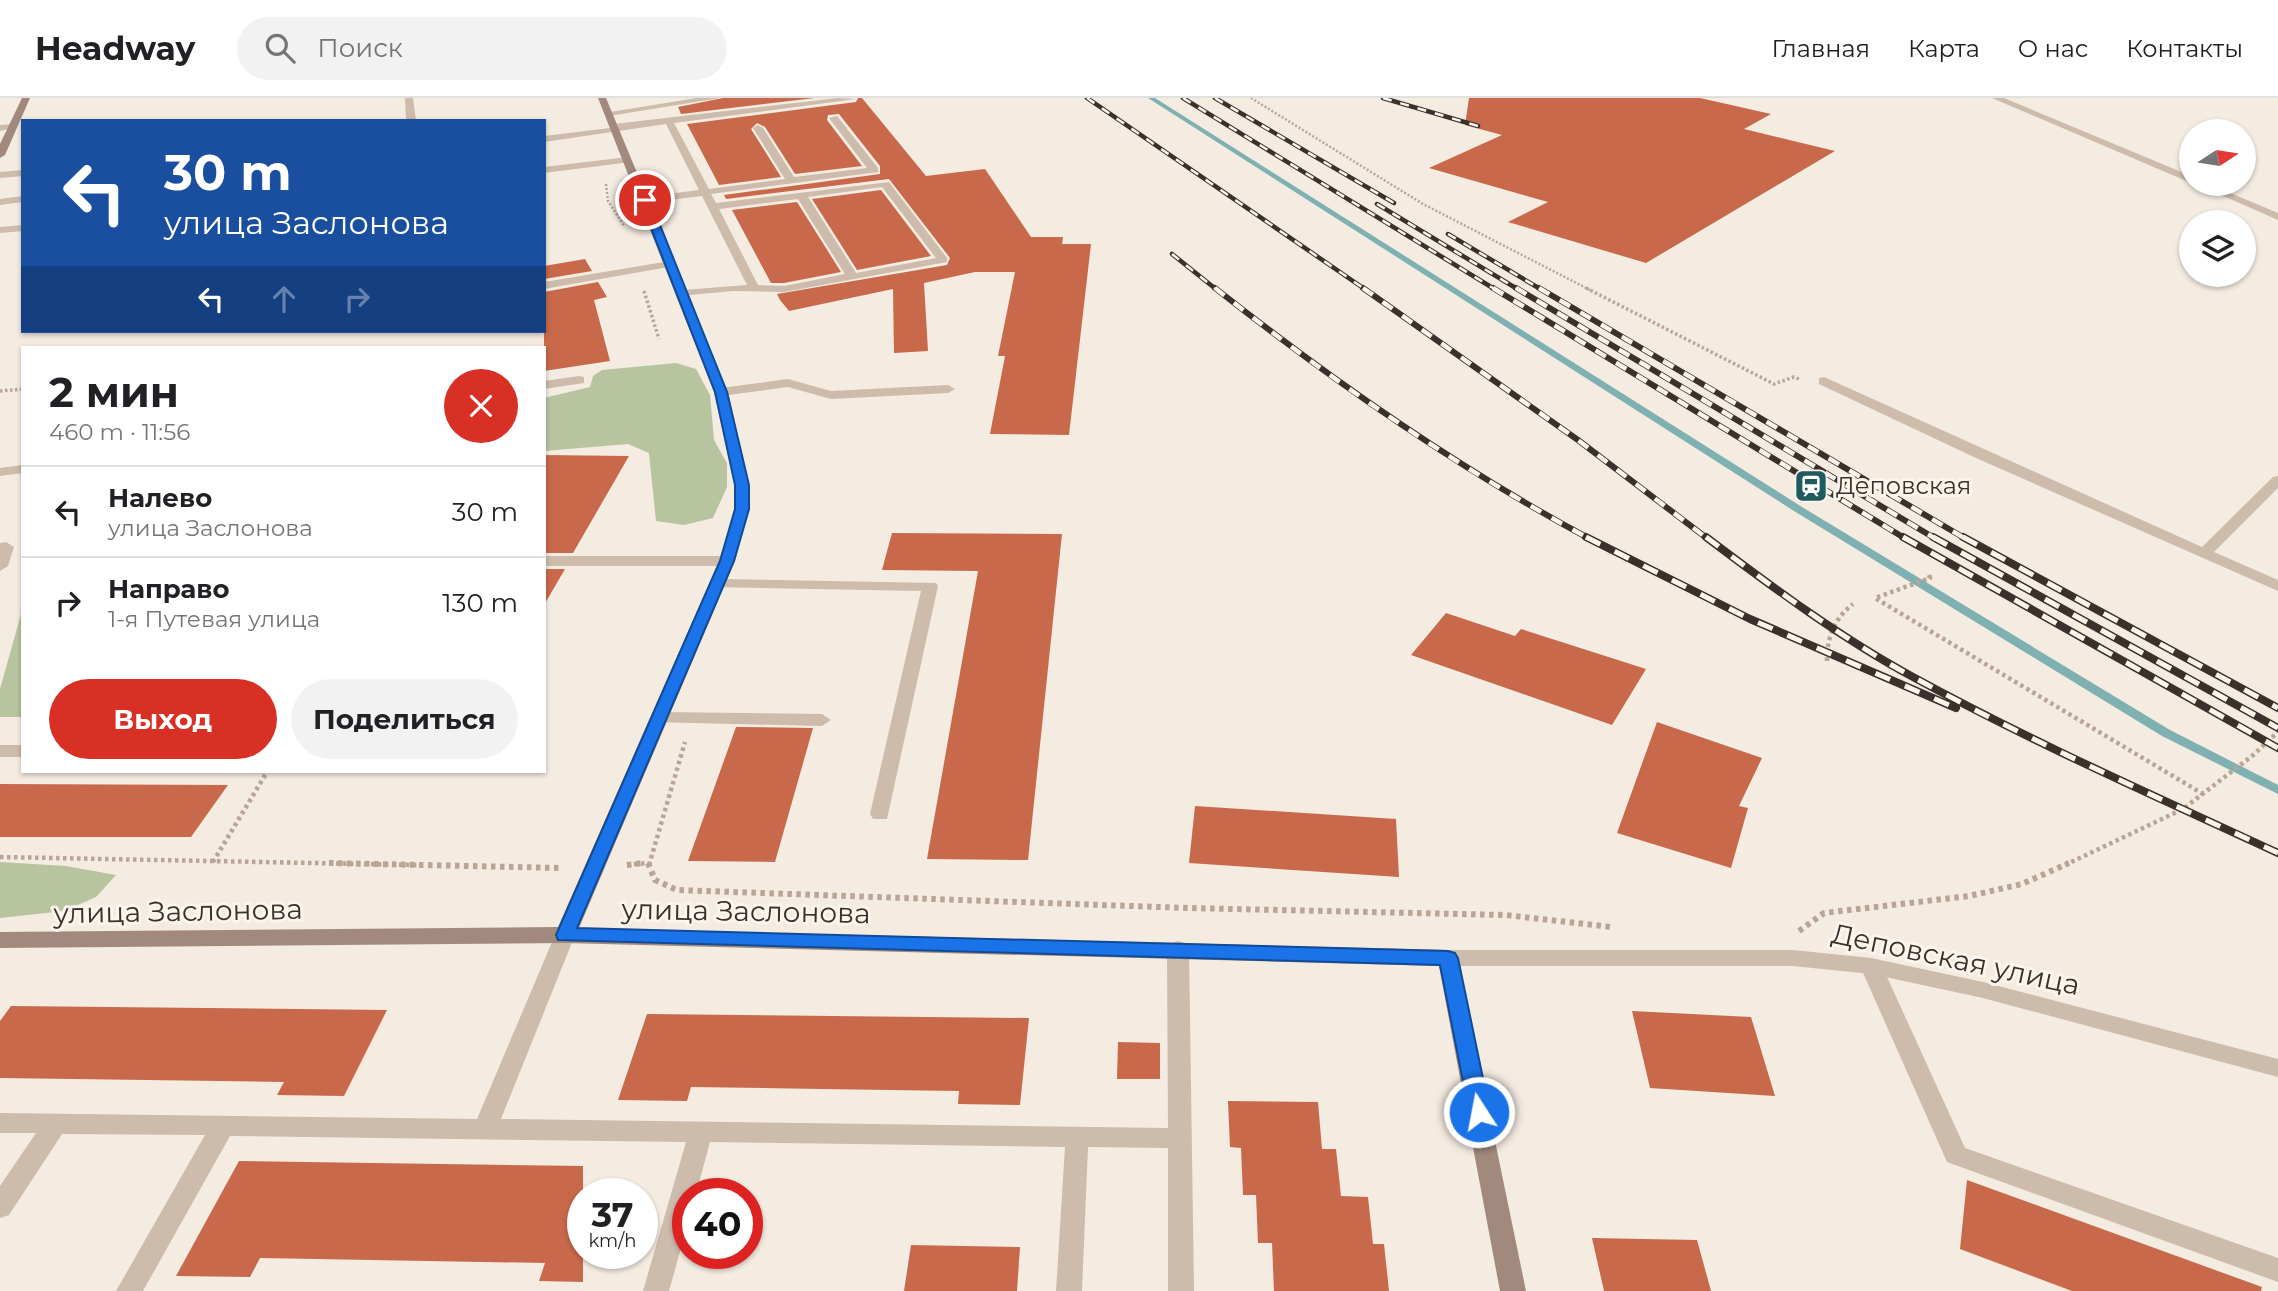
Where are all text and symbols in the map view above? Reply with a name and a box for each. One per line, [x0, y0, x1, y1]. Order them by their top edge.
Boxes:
search box [237, 17, 727, 80]
text: Headway [35, 28, 195, 68]
icon: search [261, 29, 299, 67]
text: Поиск [317, 32, 403, 64]
text: Главная [1772, 34, 1870, 63]
text: Карта [1908, 34, 1980, 63]
text: О нас [2018, 34, 2088, 63]
text: Контакты [2126, 34, 2243, 63]
north arrow [2179, 119, 2256, 196]
map controls [2179, 119, 2256, 287]
text: 30 m [164, 143, 292, 202]
icon: left [49, 147, 140, 238]
pin [615, 170, 675, 230]
icon: arrive [626, 181, 664, 219]
text: улица Заслонова [164, 203, 449, 242]
button: layers [2179, 210, 2256, 287]
icon: left [192, 280, 230, 318]
icon: ahead [265, 280, 303, 318]
icon: right [338, 280, 376, 318]
text: 2 мин [49, 366, 179, 418]
button: close [444, 369, 518, 443]
text: 460 m · 11:56 [49, 418, 190, 446]
station icon: Деповская [1792, 467, 1830, 505]
place label: Деповская [1836, 471, 1971, 500]
text: Налево [108, 482, 212, 514]
icon: left [49, 493, 87, 531]
text: 30 m [452, 496, 518, 528]
text: улица Заслонова [108, 514, 313, 542]
text: Направо [108, 573, 229, 605]
icon: right [49, 584, 87, 622]
text: 130 m [442, 587, 518, 619]
text: 1-я Путевая улица [108, 605, 320, 633]
button: Выход [49, 679, 277, 759]
button: Поделиться [291, 679, 518, 759]
street label: улица Заслонова [52, 892, 303, 930]
street label: улица Заслонова [620, 892, 871, 930]
street label: Деповская улица [1829, 916, 2083, 1002]
position arrow [1442, 1075, 1516, 1149]
speed limit sign: 40 [672, 1178, 763, 1269]
text: 37 [591, 1193, 634, 1236]
text: km/h [588, 1230, 637, 1252]

